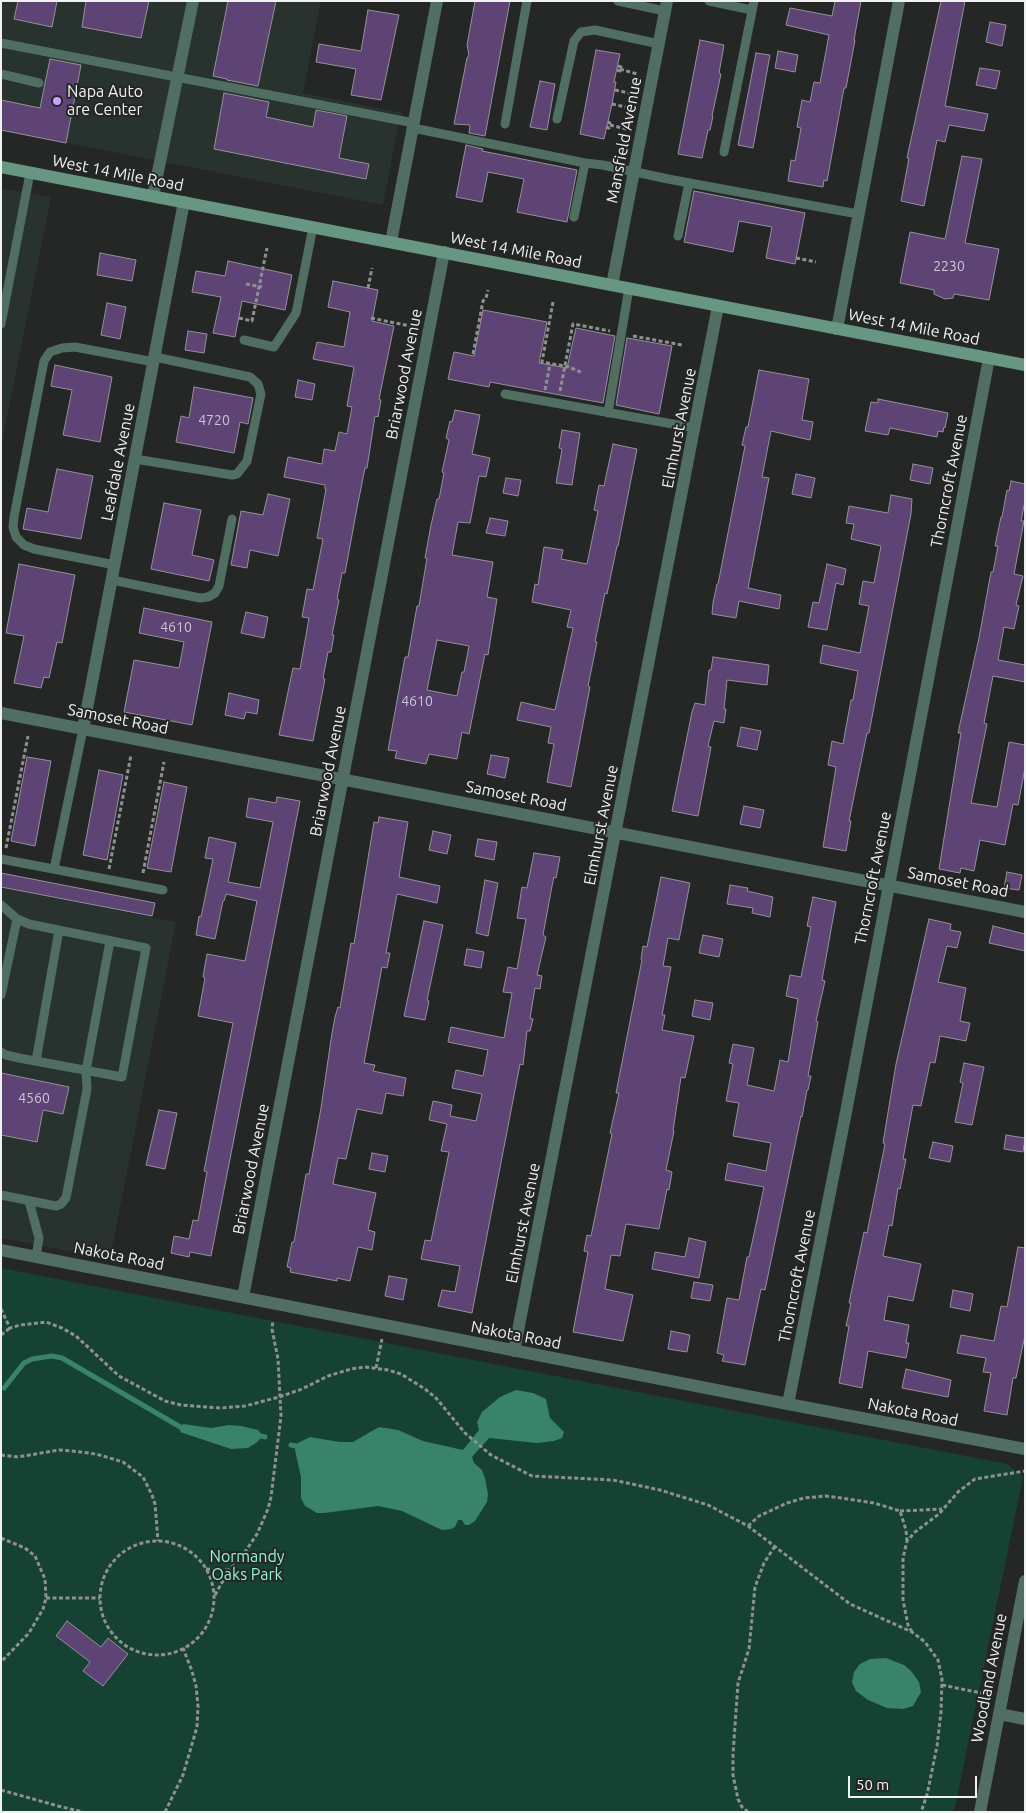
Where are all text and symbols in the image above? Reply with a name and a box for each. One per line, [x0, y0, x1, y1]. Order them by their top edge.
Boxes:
street label: Mansfield Avenue [602, 75, 646, 205]
place label: Napa Auto are Center [67, 82, 143, 120]
marker: Napa Auto are Center [51, 95, 63, 107]
street label: West 14 Mile Road [51, 151, 185, 195]
street label: West 14 Mile Road [449, 228, 583, 272]
house number: 2230 [933, 258, 965, 274]
street label: West 14 Mile Road [847, 305, 981, 349]
street label: Briarwood Avenue [382, 307, 426, 441]
street label: Elmhurst Avenue [658, 366, 700, 490]
street label: Leafdale Avenue [97, 402, 139, 522]
house number: 4720 [198, 412, 230, 428]
street label: Thorncroft Avenue [927, 413, 971, 549]
house number: 4610 [160, 619, 192, 635]
house number: 4610 [401, 693, 433, 709]
street label: Samoset Road [66, 700, 170, 738]
street label: Briarwood Avenue [306, 704, 350, 838]
street label: Elmhurst Avenue [580, 763, 622, 887]
street label: Samoset Road [464, 777, 568, 815]
street label: Thorncroft Avenue [851, 810, 895, 946]
street label: Samoset Road [906, 863, 1010, 901]
house number: 4560 [18, 1090, 50, 1106]
street label: Briarwood Avenue [229, 1102, 273, 1236]
street label: Elmhurst Avenue [502, 1161, 544, 1285]
street label: Thorncroft Avenue [775, 1208, 819, 1344]
street label: Nakota Road [72, 1238, 166, 1274]
street label: Nakota Road [469, 1317, 563, 1353]
street label: Nakota Road [866, 1394, 960, 1430]
park label: Normandy Oaks Park [209, 1547, 285, 1585]
street label: Woodland Avenue [967, 1612, 1011, 1744]
scale bar [851, 1766, 980, 1798]
text: 50 m [856, 1776, 889, 1793]

